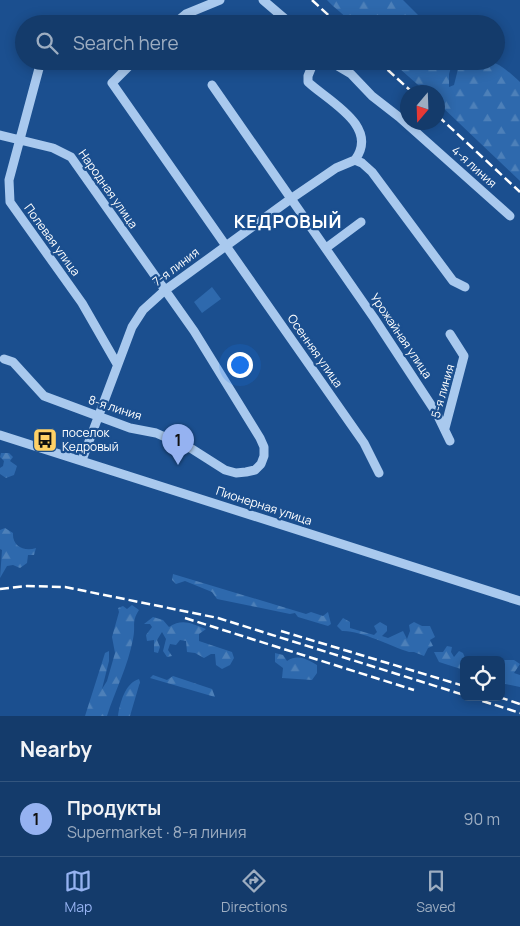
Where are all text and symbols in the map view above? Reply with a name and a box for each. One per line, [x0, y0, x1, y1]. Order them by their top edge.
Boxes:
search box [15, 15, 505, 70]
icon: search [33, 29, 61, 57]
text: Search here [73, 30, 179, 56]
north arrow [400, 85, 445, 130]
street label: 4-я линия [448, 142, 501, 191]
street label: Народная улица [75, 146, 142, 232]
street label: Полевая улица [20, 200, 84, 279]
district label: КЕДРОВЫЙ [234, 209, 342, 233]
street label: 7-я линия [149, 243, 202, 290]
street label: Урожайная улица [367, 290, 436, 382]
street label: Осенняя улица [284, 311, 347, 391]
your location [227, 352, 253, 378]
street label: 5-я линия [427, 362, 458, 420]
street label: 8-я линия [86, 391, 144, 424]
place label: поселок Кедровый [62, 424, 118, 455]
pin: 1 [162, 424, 194, 465]
bus stop icon: поселок Кедровый [32, 427, 58, 453]
street label: Пионерная улица [214, 482, 314, 529]
map controls [460, 656, 505, 701]
button: locate [460, 656, 505, 701]
text: Nearby [20, 735, 92, 763]
text: Продукты [67, 795, 161, 821]
text: 1 [32, 808, 40, 830]
text: 90 m [464, 808, 500, 830]
text: Supermarket · 8-я линия [67, 821, 247, 843]
tab: Map [64, 867, 92, 916]
tab: Directions [221, 867, 287, 916]
tab: Saved [416, 867, 456, 916]

